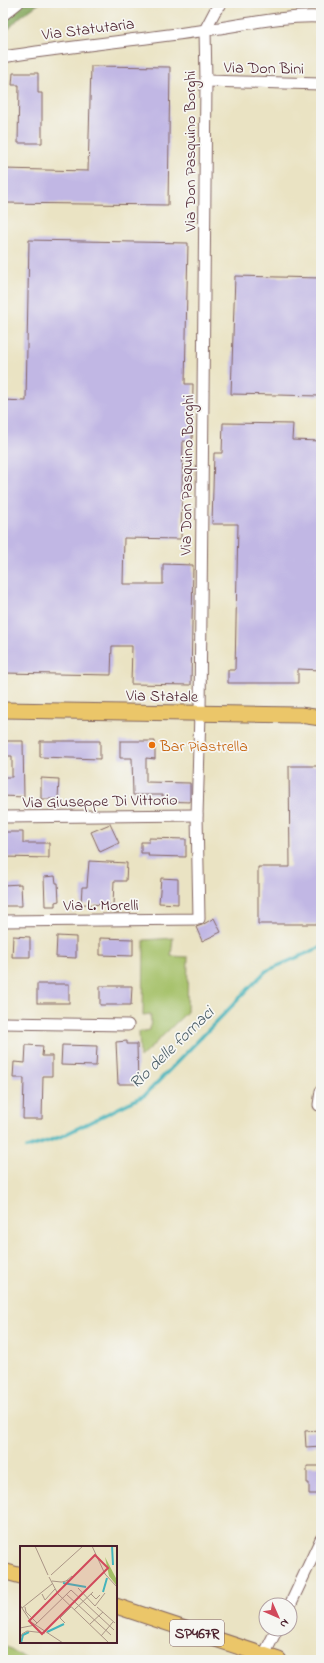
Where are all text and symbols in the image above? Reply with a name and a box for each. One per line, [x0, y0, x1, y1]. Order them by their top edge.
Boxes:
street label: Via Statutaria [40, 12, 136, 48]
street label: Via Don Bini [223, 56, 304, 82]
street label: Via Don Pasquino Borghi [179, 70, 203, 232]
street label: Via Don Pasquino Borghi [175, 394, 201, 557]
street label: Via Statale [125, 684, 199, 710]
place label: Bar Piastrella [159, 735, 248, 759]
marker: Bar Piastrella [147, 740, 157, 750]
street label: Via Giuseppe Di Vittorio [21, 789, 178, 815]
street label: Via L. Morelli [62, 894, 139, 918]
water label: Rio delle fornaci [124, 1000, 221, 1095]
inset map [20, 1546, 117, 1643]
north arrow [258, 1597, 298, 1637]
text: N [276, 1615, 293, 1632]
road number: SP467R [170, 1620, 224, 1646]

